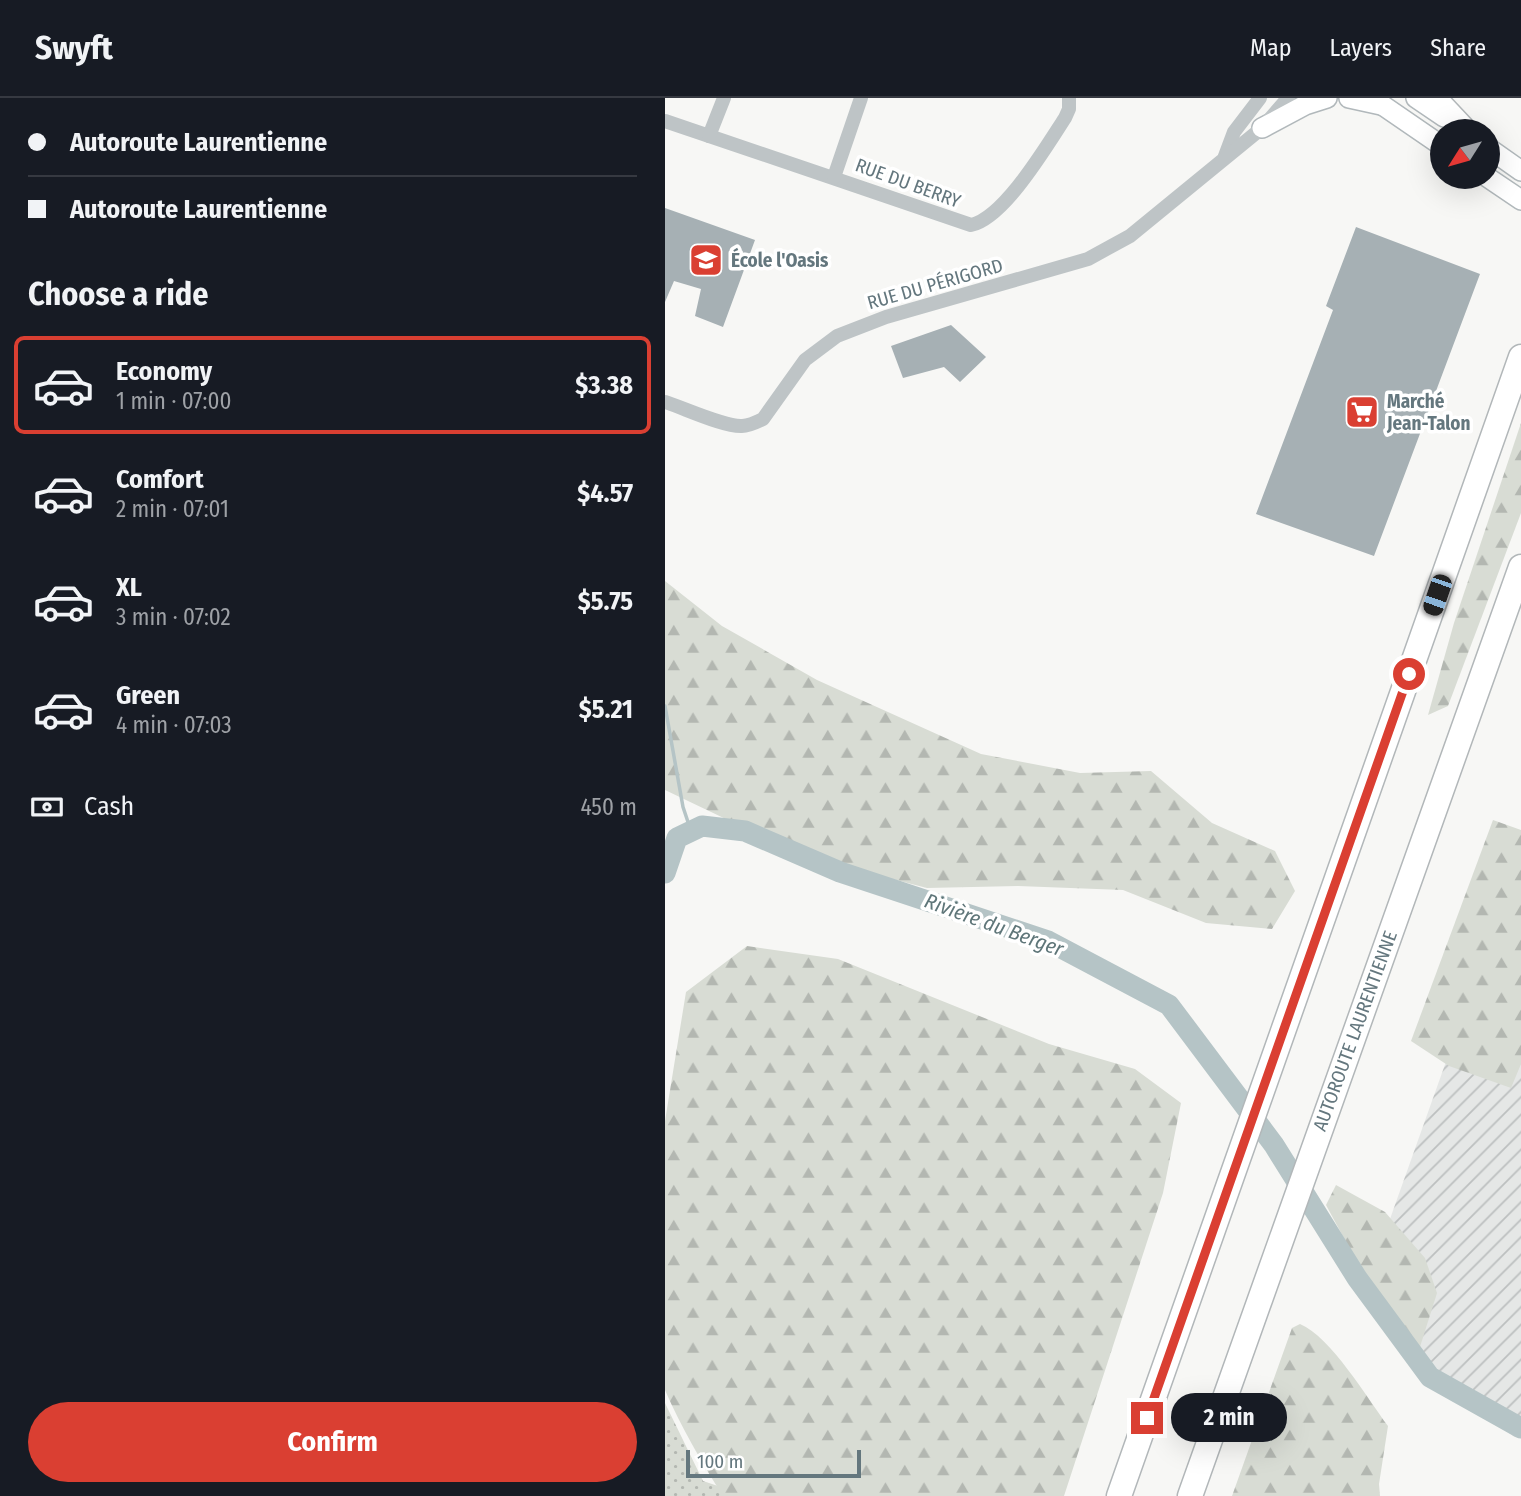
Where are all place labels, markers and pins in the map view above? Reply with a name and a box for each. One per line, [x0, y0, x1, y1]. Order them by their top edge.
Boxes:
school or university icon: École l'Oasis [687, 241, 725, 279]
place label: École l'Oasis [731, 247, 829, 272]
place label: Marché Jean-Talon [1386, 390, 1470, 435]
supermarket icon: Marché Jean-Talon [1343, 393, 1381, 431]

